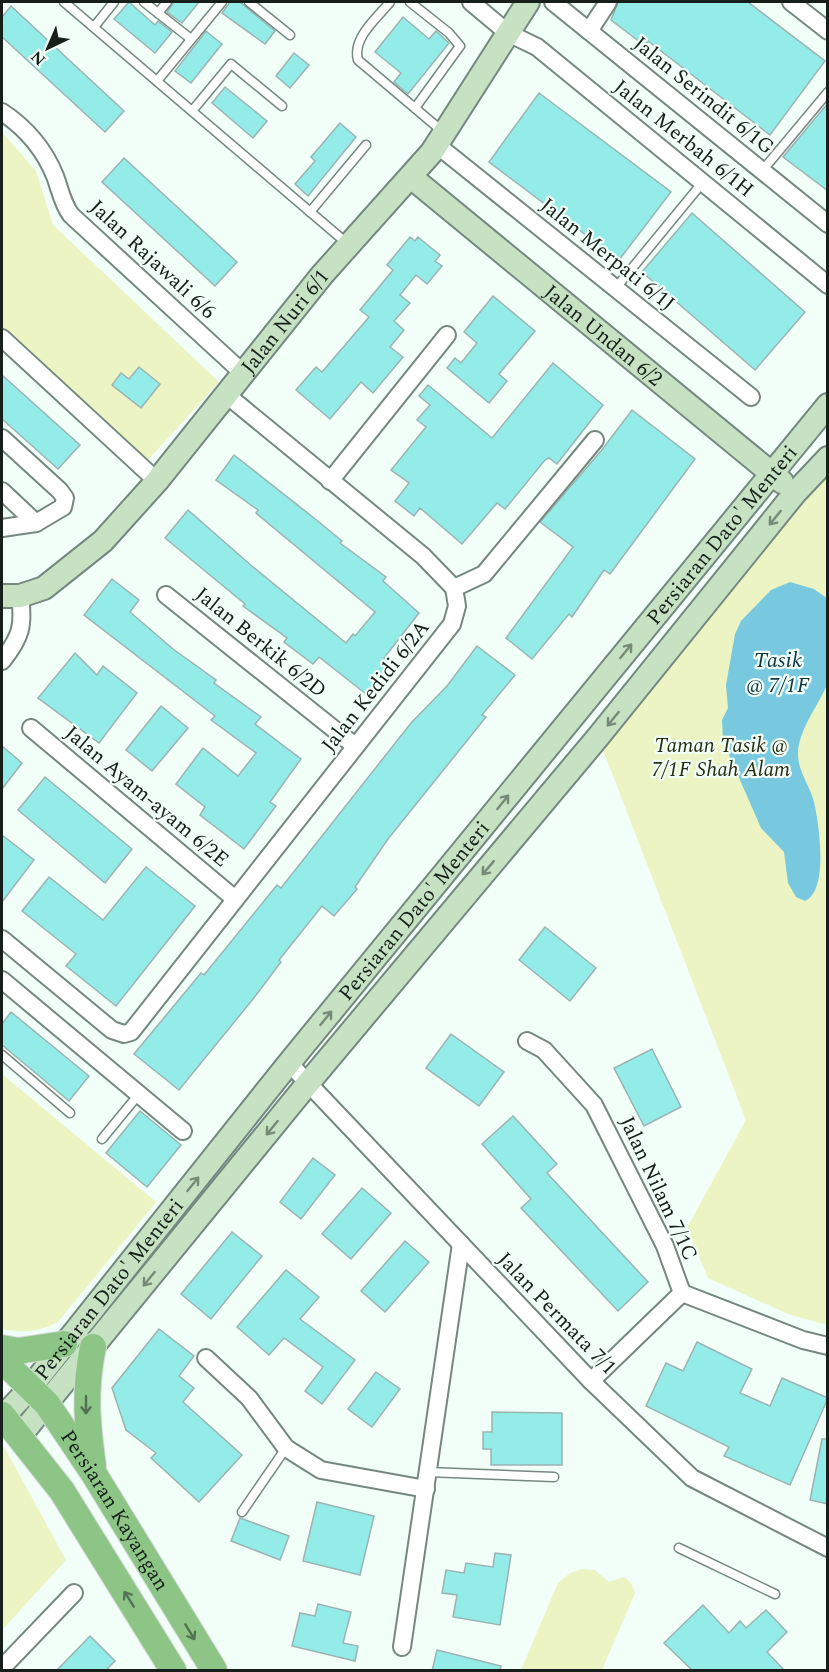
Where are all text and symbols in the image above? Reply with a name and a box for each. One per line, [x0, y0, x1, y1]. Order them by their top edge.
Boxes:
north arrow [18, 18, 78, 78]
street label: Jalan Serindit 6/1G [626, 29, 781, 163]
text: N [25, 45, 51, 71]
street label: Jalan Merbah 6/1H [606, 72, 761, 206]
street label: Jalan Merpati 6/1J [533, 190, 682, 320]
street label: Jalan Rajawali 6/6 [82, 192, 223, 327]
street label: Jalan Nuri 6/1 [234, 263, 338, 381]
street label: Jalan Undan 6/2 [536, 277, 669, 395]
street label: Persiaran Dato' Menteri [639, 438, 806, 632]
one-way arrow [768, 510, 782, 525]
street label: Jalan Berkik 6/2D [188, 580, 333, 706]
street label: Jalan Kedidi 6/2A [314, 613, 438, 760]
one-way arrow [620, 643, 633, 659]
water label: Tasik @ 7/1F [746, 644, 810, 702]
one-way arrow [607, 710, 620, 726]
street label: Jalan Ayam-ayam 6/2E [57, 718, 236, 875]
park label: Taman Tasik @ 7/1F Shah Alam [652, 730, 790, 786]
one-way arrow [496, 794, 509, 810]
street label: Persiaran Dato' Menteri [331, 814, 498, 1008]
one-way arrow [482, 860, 495, 876]
one-way arrow [320, 1010, 333, 1026]
street label: Jalan Nilam 7/1C [611, 1111, 706, 1266]
one-way arrow [266, 1119, 279, 1135]
one-way arrow [186, 1176, 199, 1192]
street label: Persiaran Dato' Menteri [27, 1192, 192, 1388]
street label: Jalan Permata 7/1 [489, 1245, 624, 1383]
one-way arrow [142, 1271, 155, 1287]
one-way arrow [80, 1395, 92, 1415]
street label: Persiaran Kayangan [52, 1424, 177, 1597]
one-way arrow [122, 1591, 134, 1608]
one-way arrow [184, 1623, 196, 1640]

